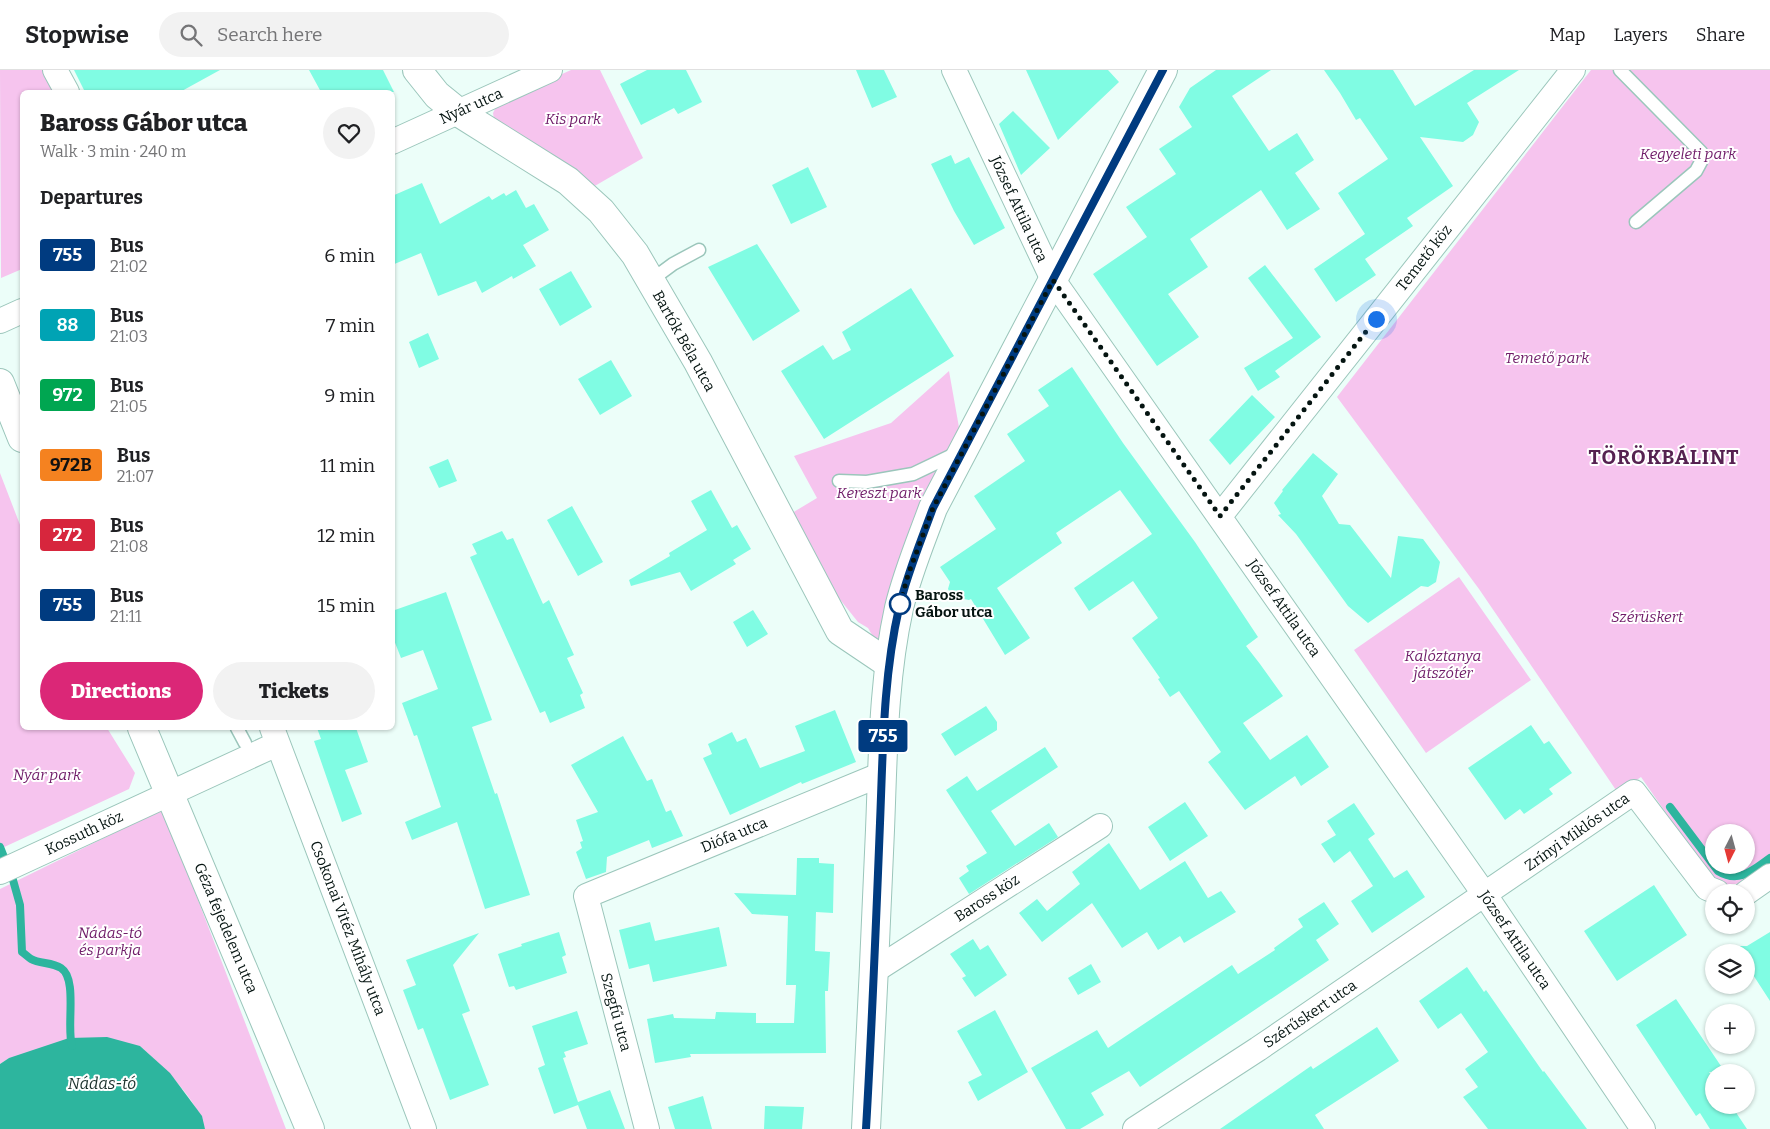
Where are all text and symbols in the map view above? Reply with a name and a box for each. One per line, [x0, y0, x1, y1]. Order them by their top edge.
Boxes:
search box [159, 12, 509, 57]
text: Stopwise [25, 21, 129, 49]
icon: search [177, 21, 205, 49]
text: Search here [217, 23, 323, 46]
text: Map [1549, 24, 1585, 46]
text: Layers [1613, 24, 1668, 46]
text: Share [1696, 24, 1745, 46]
street label: Nyár utca [437, 84, 505, 128]
button: heart [323, 107, 375, 159]
text: Baross Gábor utca [40, 109, 247, 137]
park label: Kis park [545, 110, 602, 128]
text: Walk · 3 min · 240 m [40, 142, 186, 161]
park label: Kegyeleti park [1640, 145, 1737, 163]
street label: József Attila utca [986, 152, 1051, 265]
text: Departures [40, 186, 143, 209]
street label: Temető köz [1392, 221, 1456, 295]
text: Bus [110, 234, 144, 257]
text: 755 [53, 244, 82, 266]
text: 6 min [324, 244, 375, 267]
text: 21:02 [110, 257, 148, 276]
street label: Bartók Béla utca [649, 287, 719, 395]
text: Bus [110, 304, 144, 327]
your location [1364, 307, 1389, 332]
text: 88 [57, 314, 78, 336]
text: 7 min [326, 314, 375, 337]
text: 21:03 [110, 327, 148, 346]
park label: Temető park [1505, 349, 1590, 367]
text: Bus [110, 374, 144, 397]
text: 972 [52, 384, 83, 406]
text: 9 min [324, 384, 375, 407]
text: 21:05 [110, 397, 147, 416]
text: Bus [117, 444, 150, 467]
district label: TÖRÖKBÁLINT [1589, 444, 1739, 469]
text: 972B [50, 454, 92, 476]
text: 11 min [320, 454, 375, 477]
text: 21:07 [117, 467, 154, 486]
park label: Kereszt park [836, 484, 922, 502]
text: Bus [110, 514, 144, 537]
text: 272 [53, 524, 82, 546]
text: 12 min [317, 524, 375, 547]
text: 21:08 [110, 537, 148, 556]
street label: József Attila utca [1243, 555, 1324, 660]
text: Bus [110, 584, 144, 607]
place label: Baross Gábor utca [915, 586, 993, 621]
marker: Baross Gábor utca [889, 593, 911, 615]
text: 755 [53, 594, 82, 616]
text: 15 min [318, 594, 375, 617]
text: 21:11 [110, 607, 142, 626]
park label: Szérüskert [1611, 608, 1684, 626]
park label: Kalóztanya játszótér [1405, 647, 1481, 682]
button: Directions [40, 662, 203, 720]
button: Tickets [213, 662, 375, 720]
line badge: 755 [854, 720, 912, 752]
text: 755 [868, 725, 898, 747]
park label: Nyár park [13, 766, 82, 784]
street label: Zrínyi Miklós utca [1521, 789, 1633, 875]
street label: Kossuth köz [42, 807, 126, 859]
street label: Diófa utca [698, 814, 770, 856]
north arrow [1705, 824, 1755, 874]
map controls [1705, 824, 1755, 1114]
street label: Csokonai Vitéz Mihály utca [306, 838, 390, 1018]
street label: Géza fejedelem utca [190, 860, 262, 996]
street label: Baross köz [951, 870, 1023, 926]
button: locate [1705, 884, 1755, 934]
street label: József Attila utca [1475, 886, 1555, 993]
park label: Nádas-tó és parkja [78, 924, 142, 959]
button: layers [1705, 944, 1755, 994]
street label: Szegfű utca [597, 971, 635, 1053]
street label: Szérűskert utca [1260, 976, 1360, 1052]
button: + [1705, 1004, 1755, 1054]
button: − [1705, 1064, 1755, 1114]
water label: Nádas-tó [68, 1074, 136, 1093]

